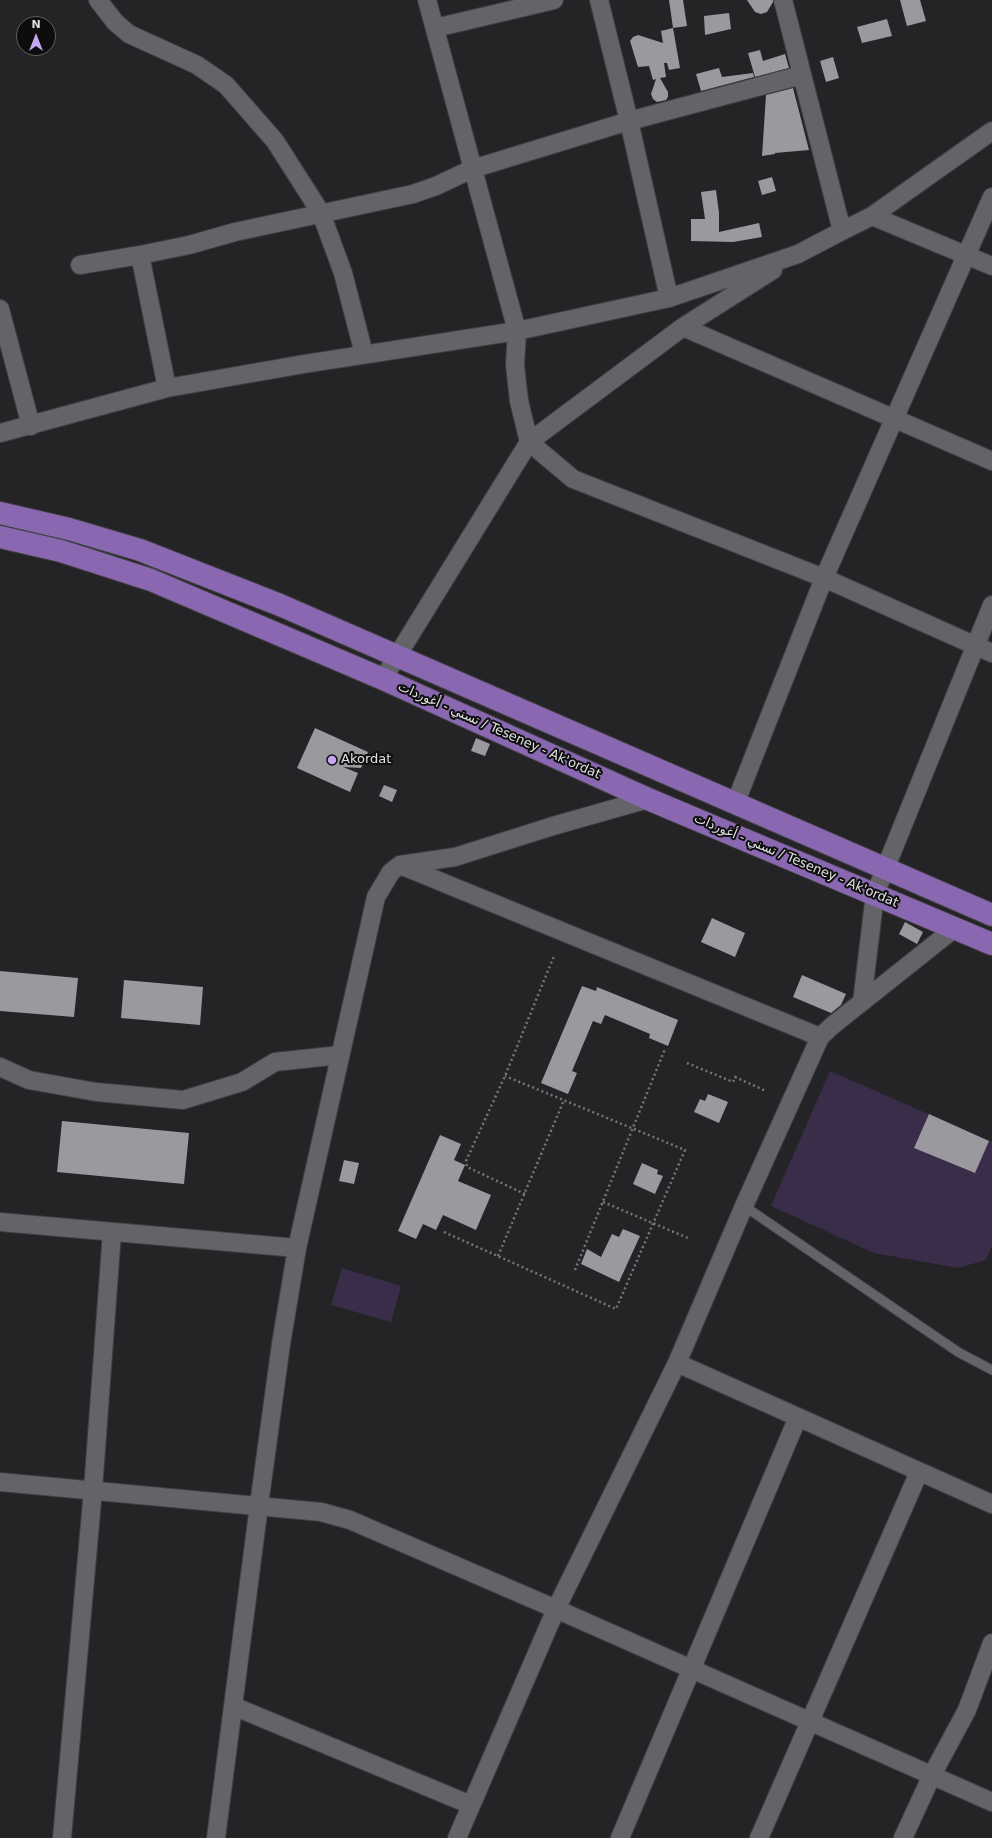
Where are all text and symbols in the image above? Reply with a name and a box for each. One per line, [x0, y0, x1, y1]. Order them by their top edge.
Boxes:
north arrow [16, 16, 56, 56]
text: N [31, 18, 41, 31]
street label: تسني - أغوردات / Teseney - Ak'ordat [395, 679, 603, 783]
place label: Akordat [341, 752, 391, 768]
marker: Akordat [326, 754, 338, 766]
street label: تسني - أغوردات / Teseney - Ak'ordat [692, 811, 900, 911]

